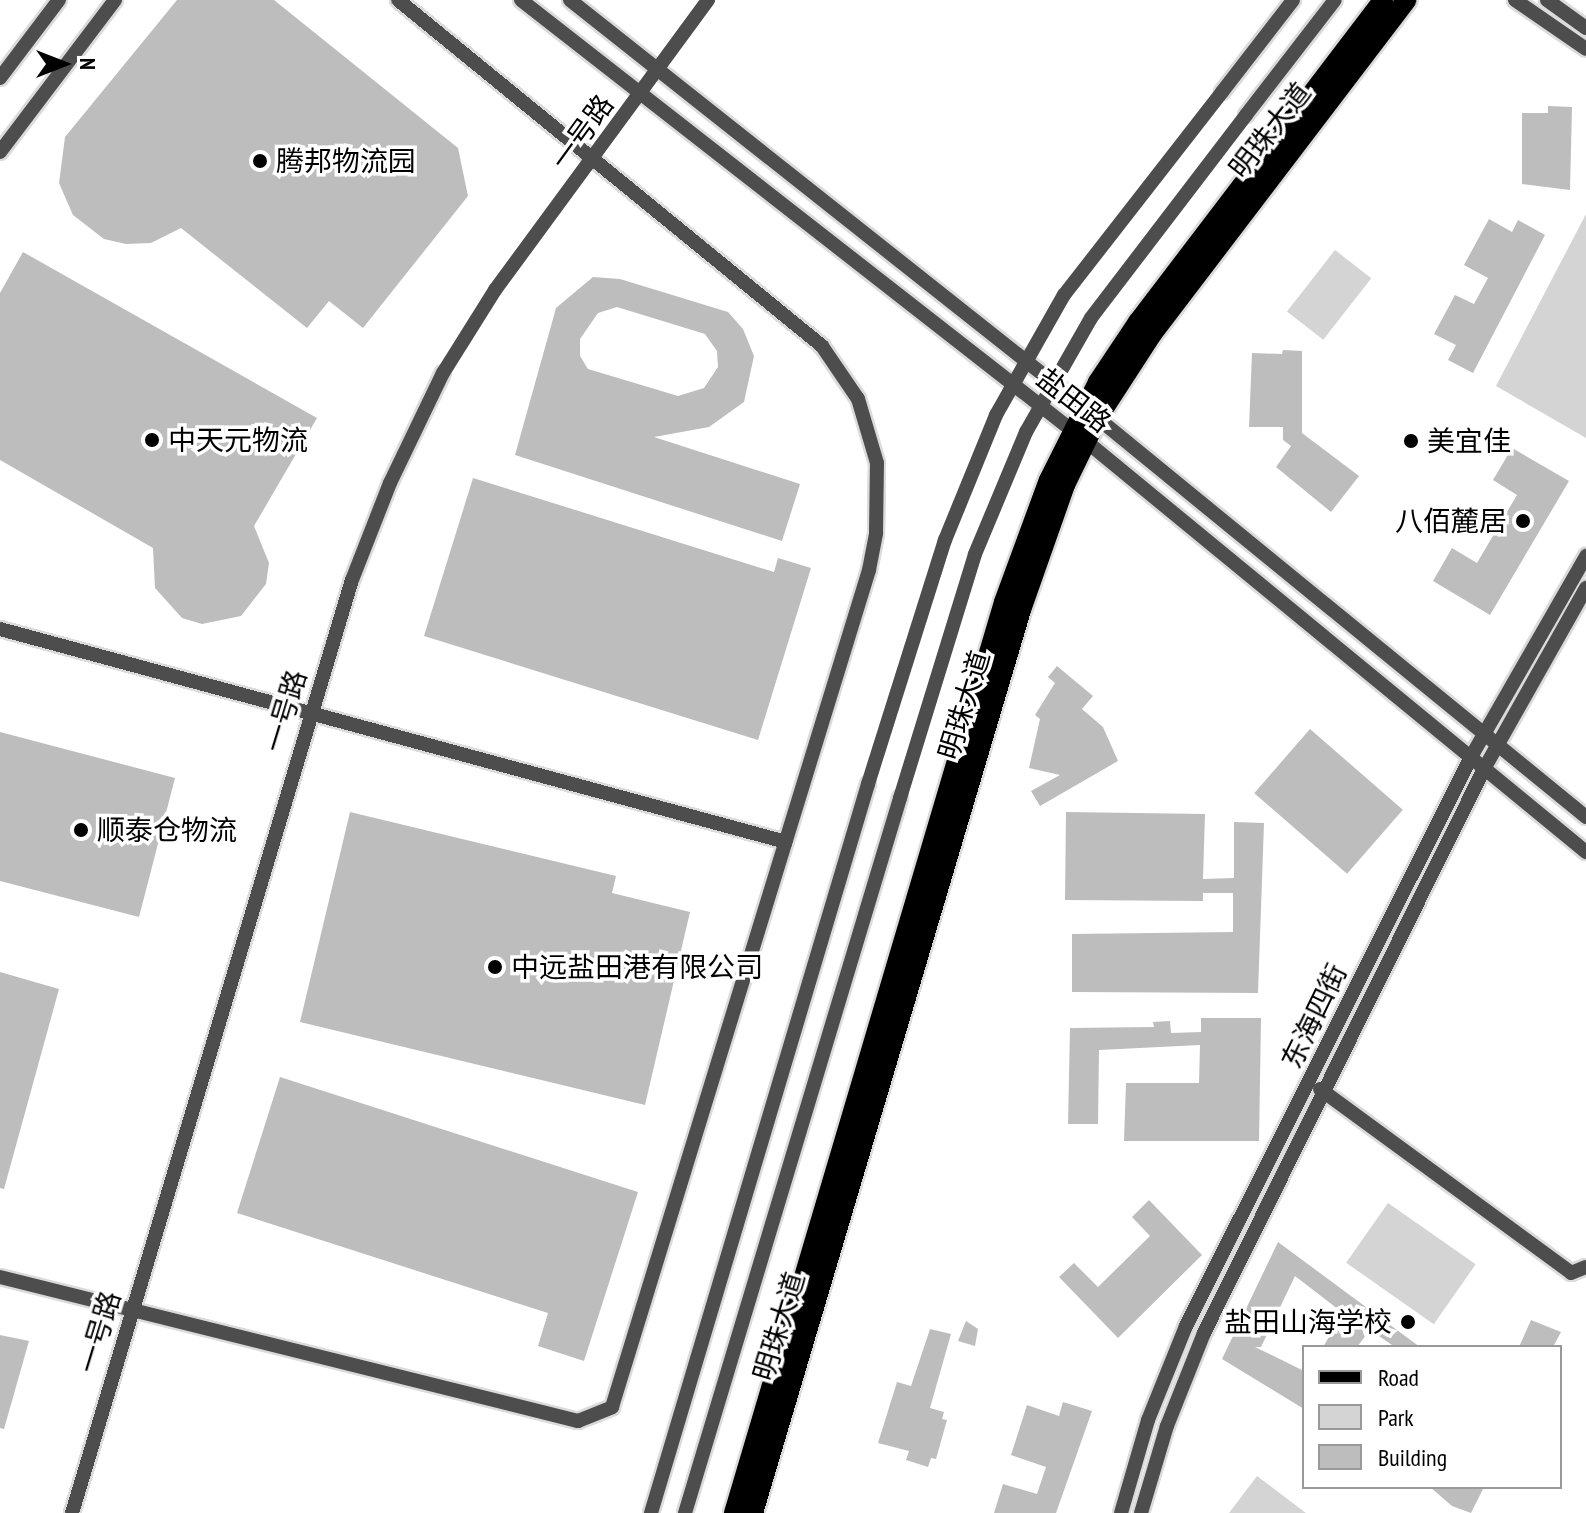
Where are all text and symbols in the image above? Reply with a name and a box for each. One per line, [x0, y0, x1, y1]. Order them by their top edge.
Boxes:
north arrow [24, 24, 104, 104]
text: N [74, 58, 102, 70]
street label: 明珠大道 [1222, 76, 1318, 184]
street label: 一号路 [544, 88, 620, 176]
place label: 腾邦物流园 [276, 144, 416, 178]
marker: 腾邦物流园 [251, 152, 269, 170]
street label: 盐田路 [1031, 361, 1117, 439]
place label: 中天元物流 [168, 423, 308, 457]
place label: 美宜佳 [1427, 424, 1511, 458]
marker: 中天元物流 [143, 431, 161, 449]
marker: 美宜佳 [1402, 432, 1420, 450]
place label: 八佰麓居 [1395, 504, 1507, 538]
marker: 八佰麓居 [1514, 512, 1532, 530]
street label: 明珠大道 [932, 647, 996, 763]
street label: 一号路 [257, 666, 313, 756]
place label: 顺泰仓物流 [97, 813, 237, 847]
marker: 顺泰仓物流 [72, 821, 90, 839]
place label: 中远盐田港有限公司 [511, 950, 763, 984]
marker: 中远盐田港有限公司 [486, 958, 504, 976]
street label: 东海四街 [1274, 958, 1354, 1074]
street label: 明珠大道 [747, 1268, 811, 1384]
street label: 一号路 [71, 1287, 127, 1377]
place label: 盐田山海学校 [1224, 1305, 1392, 1339]
marker: 盐田山海学校 [1399, 1313, 1417, 1331]
legend [1302, 1345, 1562, 1489]
text: Road [1378, 1362, 1419, 1393]
text: Park [1378, 1402, 1414, 1433]
text: Building [1378, 1442, 1447, 1473]

